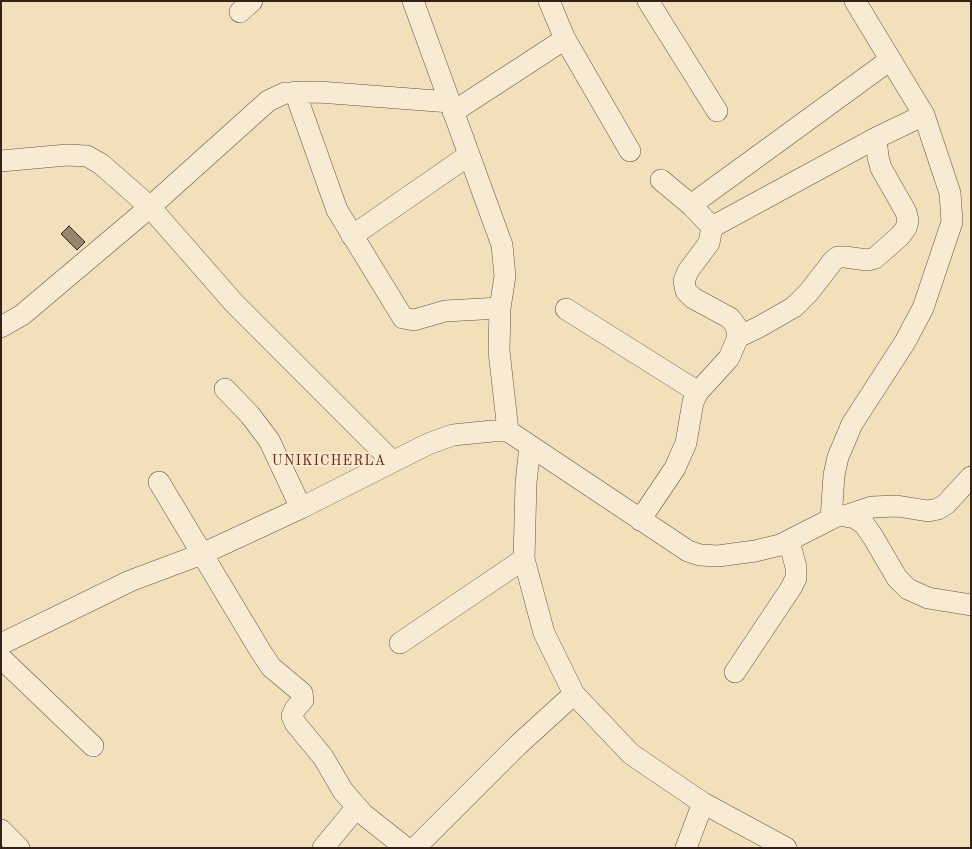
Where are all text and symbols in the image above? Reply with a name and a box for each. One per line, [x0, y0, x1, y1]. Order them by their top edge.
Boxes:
district label: UNIKICHERLA [272, 453, 386, 469]

